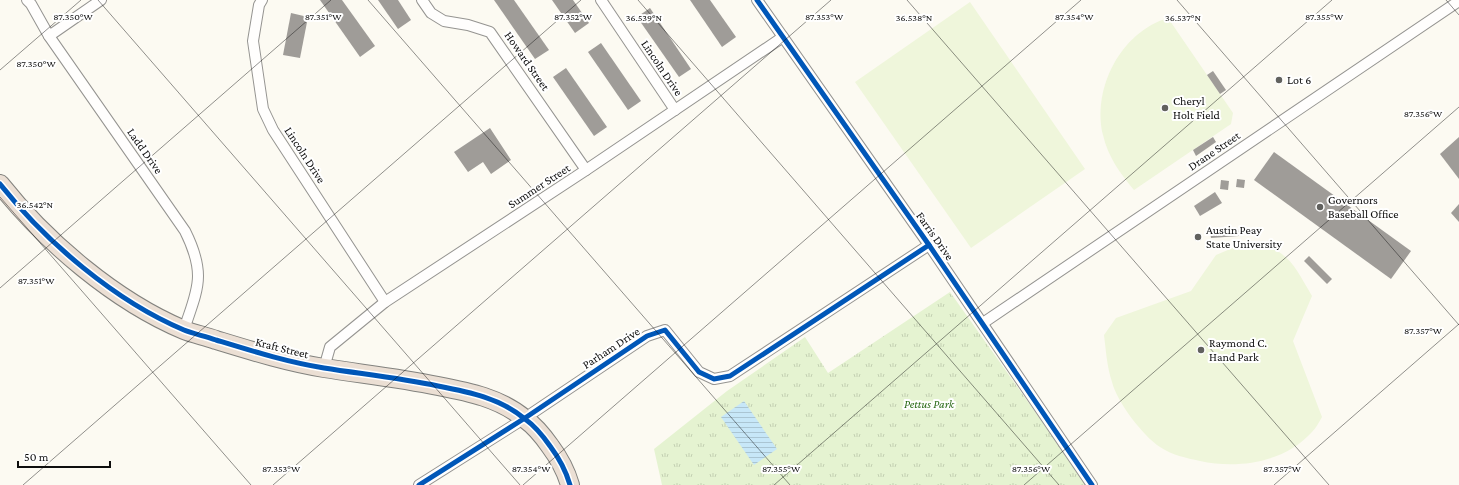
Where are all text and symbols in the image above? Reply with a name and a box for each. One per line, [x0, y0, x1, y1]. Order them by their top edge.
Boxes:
text: 87.350°W [53, 11, 93, 22]
text: 87.351°W [305, 11, 342, 22]
text: 87.352°W [554, 11, 593, 22]
text: 87.353°W [805, 11, 844, 22]
text: 87.354°W [1055, 11, 1094, 22]
text: 87.355°W [1305, 11, 1344, 22]
text: 36.539°N [626, 12, 663, 23]
text: 36.538°N [896, 12, 933, 23]
text: 36.537°N [1165, 12, 1201, 23]
street label: Howard Street [502, 29, 553, 94]
street label: Lincoln Drive [638, 37, 686, 99]
text: 87.350°W [16, 58, 56, 69]
place label: Lot 6 [1287, 73, 1311, 87]
marker: Lot 6 [1274, 75, 1284, 85]
place label: Cheryl Holt Field [1173, 94, 1221, 122]
marker: Cheryl Holt Field [1160, 103, 1170, 113]
text: 87.356°W [1404, 108, 1443, 119]
street label: Lincoln Drive [282, 124, 328, 186]
street label: Ladd Drive [124, 125, 166, 177]
street label: Drane Street [1185, 128, 1243, 173]
street label: Summer Street [505, 160, 574, 211]
place label: Governors Baseball Office [1328, 193, 1399, 221]
text: 36.542°N [17, 199, 54, 210]
marker: Governors Baseball Office [1315, 202, 1325, 212]
street label: Farris Drive [913, 209, 957, 263]
place label: Austin Peay State University [1206, 223, 1282, 251]
marker: Austin Peay State University [1193, 232, 1203, 242]
text: 87.351°W [18, 275, 55, 286]
street label: Parham Drive [580, 324, 642, 372]
text: 87.357°W [1404, 325, 1443, 336]
street label: Kraft Street [254, 335, 311, 362]
place label: Raymond C. Hand Park [1209, 336, 1267, 364]
marker: Raymond C. Hand Park [1196, 345, 1206, 355]
park label: Pettus Park [904, 397, 955, 411]
scale bar [18, 443, 110, 469]
text: 50 m [24, 450, 49, 464]
text: 87.353°W [262, 463, 301, 474]
text: 87.354°W [512, 463, 551, 474]
text: 87.355°W [762, 463, 801, 474]
text: 87.356°W [1012, 463, 1051, 474]
text: 87.357°W [1263, 463, 1302, 474]

